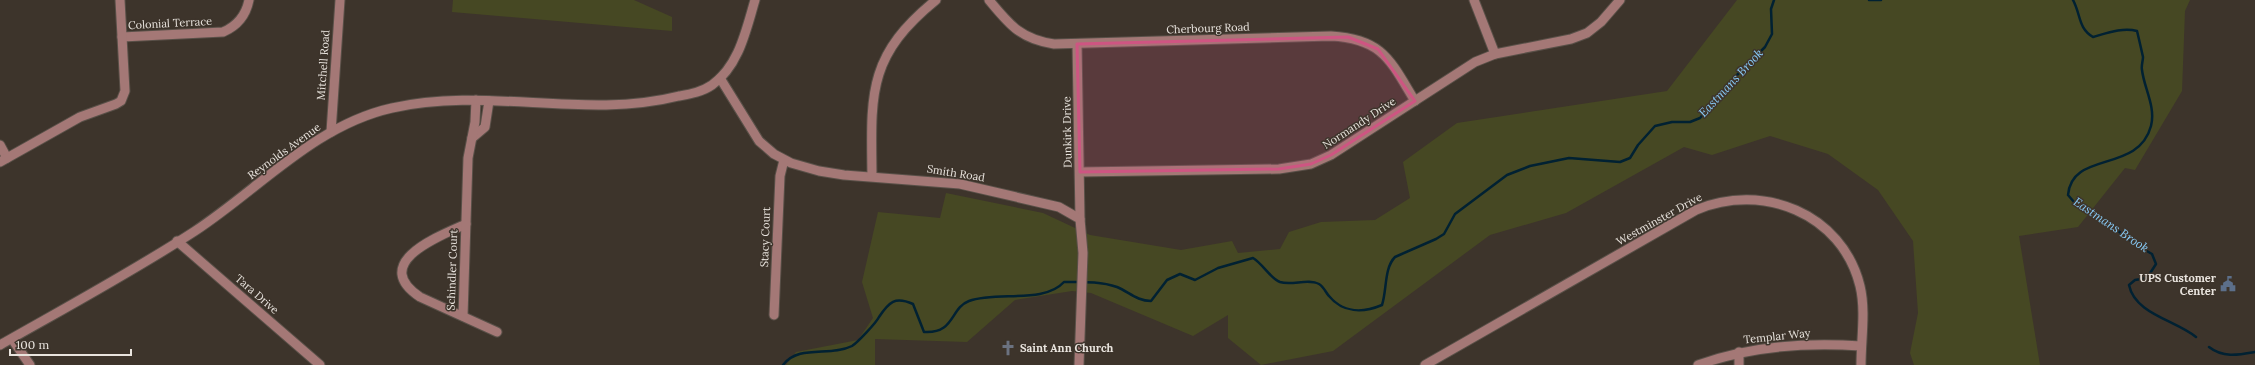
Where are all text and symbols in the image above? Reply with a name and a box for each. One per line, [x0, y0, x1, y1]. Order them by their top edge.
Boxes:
street label: Colonial Terrace [128, 14, 212, 32]
street label: Cherbourg Road [1166, 20, 1250, 36]
street label: Mitchell Road [314, 29, 332, 101]
water label: Eastmans Brook [1695, 45, 1766, 120]
street label: Normandy Drive [1320, 94, 1398, 152]
street label: Dunkirk Drive [1059, 96, 1075, 168]
street label: Reynolds Avenue [245, 120, 323, 182]
street label: Smith Road [926, 162, 986, 185]
street label: Westminster Drive [1614, 190, 1704, 248]
water label: Eastmans Brook [2071, 194, 2152, 255]
street label: Stacy Court [757, 206, 773, 267]
street label: Schindler Court [444, 228, 460, 311]
street label: Tara Drive [232, 271, 282, 317]
place label: UPS Customer Center [2139, 271, 2217, 298]
public building icon: UPS Customer Center [2219, 275, 2237, 293]
street label: Templar Way [1743, 326, 1811, 346]
scale bar [10, 331, 131, 357]
text: 100 m [16, 337, 49, 352]
church icon: Saint Ann Church [999, 339, 1017, 357]
place label: Saint Ann Church [1020, 341, 1114, 355]

